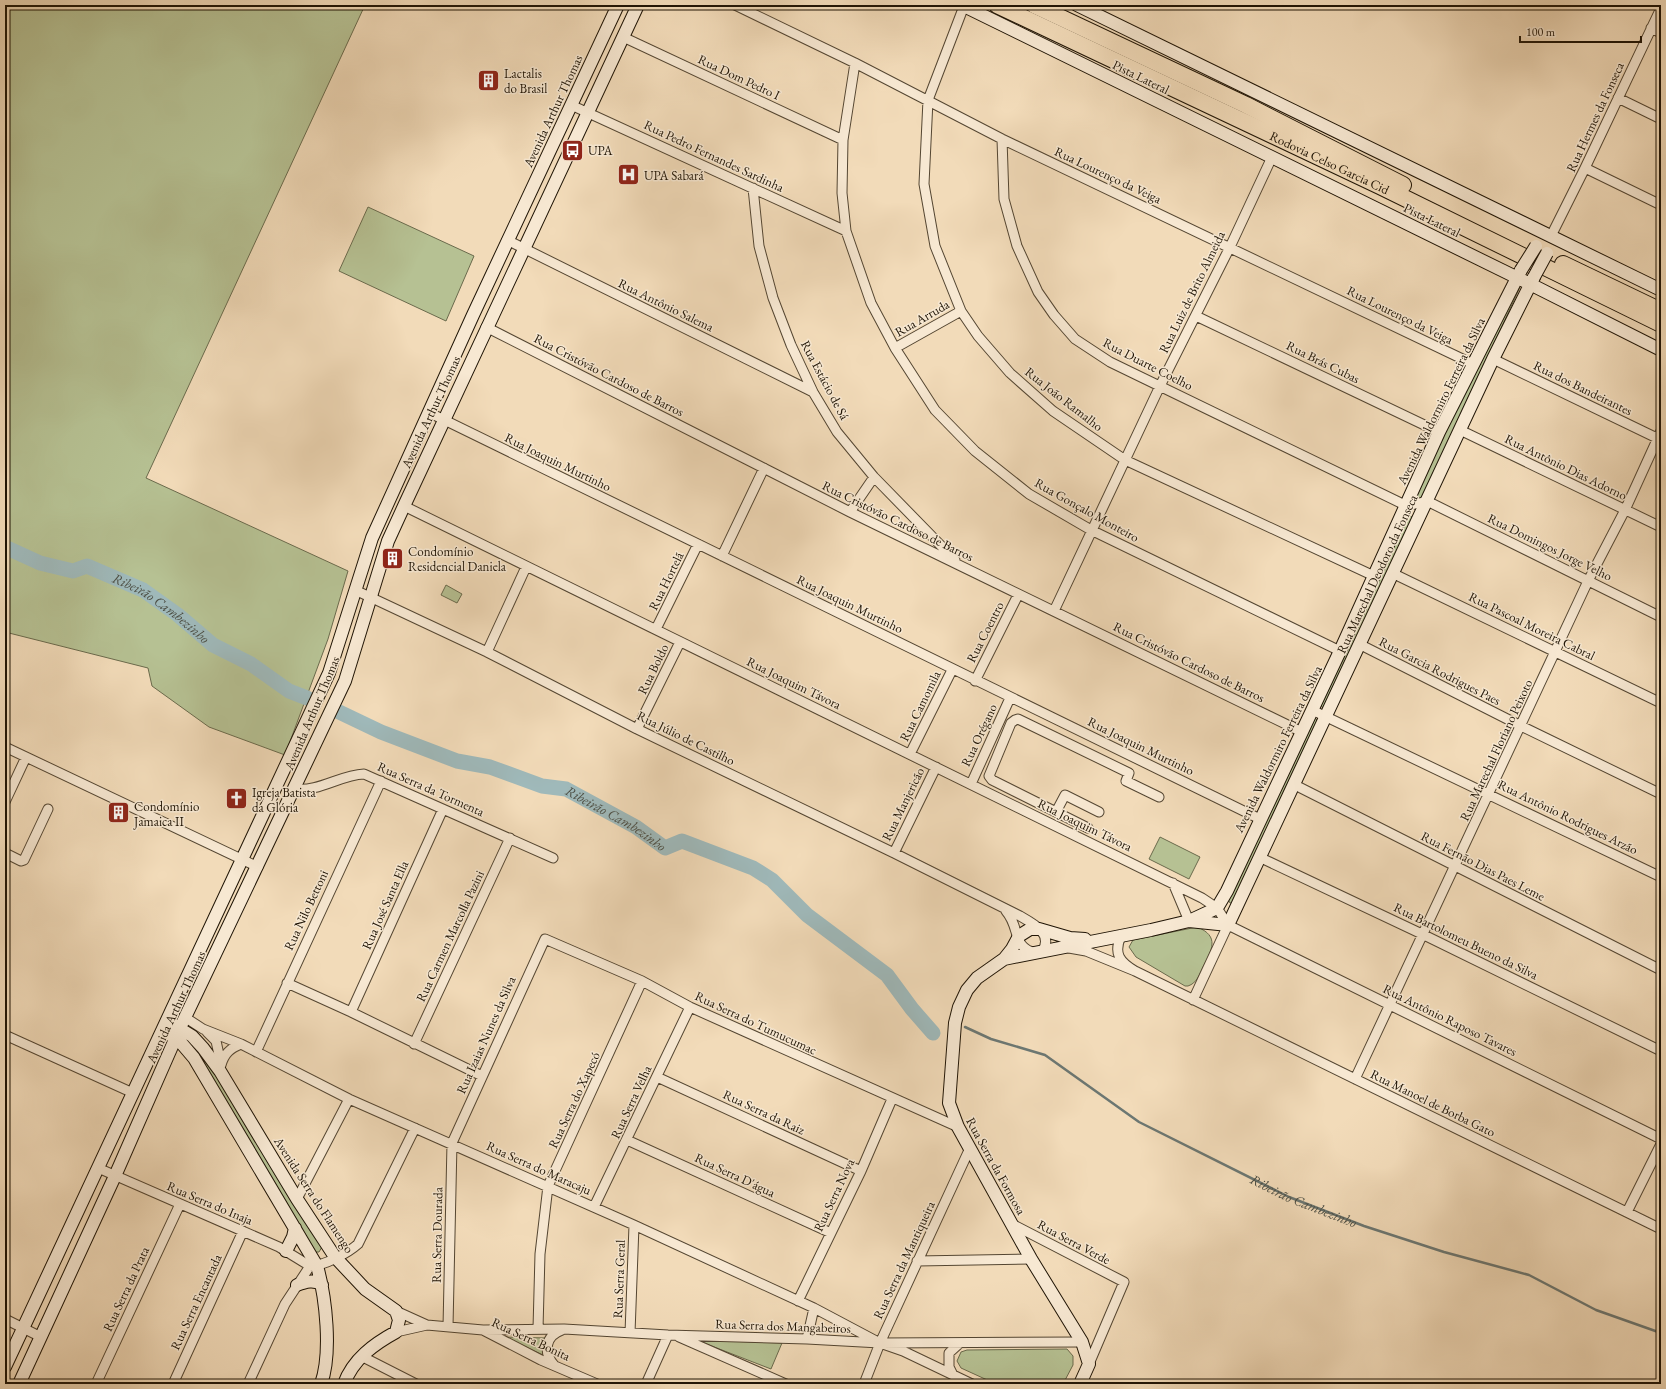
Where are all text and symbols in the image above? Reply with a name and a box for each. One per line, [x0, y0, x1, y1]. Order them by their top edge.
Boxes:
scale bar [1520, 18, 1641, 44]
text: 100 m [1526, 24, 1556, 40]
street label: Rua Dom Pedro I [695, 51, 783, 104]
street label: Avenida Arthur Thomas [519, 52, 587, 171]
street label: Pista Lateral [1110, 56, 1172, 98]
street label: Rua Hermes da Fonseca [1562, 59, 1628, 175]
place label: Lactalis do Brasil [504, 65, 547, 97]
building icon: Lactalis do Brasil [475, 67, 501, 93]
street label: Rua Pedro Fernandes Sardinha [641, 116, 787, 196]
street label: Rodovia Celso Garcia Cid [1267, 127, 1393, 198]
bus stop icon: UPA [560, 137, 586, 163]
place label: UPA [588, 142, 614, 159]
street label: Rua Lourenço da Veiga [1052, 143, 1165, 208]
hospital icon: UPA Sabará [615, 162, 641, 188]
place label: UPA Sabará [644, 167, 704, 184]
street label: Pista Lateral [1401, 199, 1463, 241]
street label: Rua Luiz de Brito Almeida [1155, 227, 1229, 356]
street label: Rua Antônio Salema [615, 275, 717, 336]
street label: Rua Lourenço da Veiga [1344, 282, 1457, 348]
street label: Rua Arruda [892, 295, 953, 340]
street label: Avenida Waldormiro Ferreira da Silva [1393, 314, 1489, 488]
street label: Rua Cristóvão Cardoso de Barros [531, 330, 687, 420]
street label: Rua Duarte Coelho [1100, 334, 1196, 394]
street label: Rua Estácio de Sá [797, 337, 853, 423]
street label: Rua Brás Cubas [1283, 337, 1363, 387]
street label: Avenida Arthur Thomas [397, 353, 465, 472]
street label: Rua dos Bandeirantes [1531, 357, 1635, 419]
street label: Rua João Ramalho [1021, 363, 1107, 435]
street label: Rua Joaquin Murtinho [502, 429, 614, 495]
street label: Rua Antônio Dias Adorno [1502, 430, 1630, 504]
street label: Rua Gonçalo Monteiro [1032, 474, 1142, 546]
street label: Rua Cristóvão Cardoso de Barros [820, 477, 976, 565]
street label: Rua Marechal Deodoro da Fonseca [1333, 491, 1422, 656]
street label: Rua Domingos Jorge Velho [1485, 509, 1615, 585]
place label: Condomínio Residencial Daniela [408, 543, 507, 575]
building icon: Condomínio Residencial Daniela [380, 545, 406, 571]
street label: Rua Hortelã [645, 548, 688, 613]
water label: Ribeirão Cambezinho [110, 569, 214, 648]
street label: Rua Joaquin Murtinho [794, 571, 906, 637]
street label: Rua Pascoal Moreira Cabral [1466, 588, 1598, 664]
street label: Rua Coentro [962, 599, 1008, 665]
street label: Rua Cristóvão Cardoso de Barros [1111, 618, 1267, 706]
street label: Rua Garcia Rodrigues Paes [1376, 633, 1504, 709]
street label: Rua Boldo [634, 641, 672, 697]
street label: Avenida Arthur Thomas [280, 653, 344, 773]
street label: Rua Joaquim Távora [744, 653, 845, 714]
street label: Avenida Waldormiro Ferreira da Silva [1230, 662, 1326, 836]
street label: Rua Camomila [896, 667, 945, 744]
street label: Rua Marechal Floriano Peixoto [1456, 676, 1536, 824]
street label: Rua Orégano [957, 701, 1001, 769]
street label: Rua Júlio de Castilho [634, 707, 738, 769]
street label: Rua Joaquin Murtinho [1085, 713, 1197, 779]
street label: Rua Serra da Tormenta [375, 758, 488, 821]
street label: Rua Manjericão [878, 764, 928, 844]
street label: Rua Antônio Rodrigues Arzão [1495, 776, 1641, 858]
water label: Ribeirão Cambezinho [562, 781, 670, 855]
place label: Igreja Batista da Glória [252, 784, 317, 816]
church icon: Igreja Batista da Glória [223, 786, 249, 812]
street label: Rua Joaquim Távora [1035, 795, 1136, 856]
place label: Condomínio Jamaica II [133, 798, 199, 830]
building icon: Condomínio Jamaica II [105, 800, 131, 826]
street label: Rua Fernão Dias Paes Leme [1418, 827, 1548, 905]
street label: Rua José Santa Ella [358, 857, 412, 952]
street label: Rua Nilo Bettoni [280, 867, 332, 953]
street label: Rua Carmen Marcolla Pazini [412, 868, 488, 1004]
street label: Rua Bartolomeu Bueno da Silva [1391, 899, 1542, 984]
street label: Avenida Arthur Thomas [142, 948, 210, 1067]
street label: Rua Izaias Nunes da Silva [452, 973, 520, 1096]
street label: Rua Antônio Raposo Tavares [1380, 980, 1520, 1060]
street label: Rua Serra do Tumucumac [692, 987, 820, 1059]
street label: Rua Serra do Xapecó [544, 1049, 604, 1151]
street label: Rua Serra Velha [607, 1062, 656, 1141]
street label: Rua Manoel de Borba Gato [1368, 1065, 1498, 1141]
street label: Rua Serra da Raiz [720, 1086, 808, 1138]
street label: Rua Serra da Formosa [962, 1114, 1030, 1218]
street label: Avenida Serra do Flamengo [269, 1133, 358, 1256]
street label: Rua Serra do Maracaju [484, 1137, 594, 1199]
street label: Rua Serra D'água [692, 1149, 779, 1201]
street label: Rua Serra Nova [810, 1155, 859, 1234]
water label: Ribeirão Cambezinho [1247, 1170, 1360, 1232]
street label: Rua Serra do Inaja [165, 1177, 256, 1229]
street label: Rua Serra Dourada [428, 1186, 446, 1283]
street label: Rua Serra da Mantiqueira [869, 1198, 939, 1322]
street label: Rua Serra Verde [1035, 1216, 1113, 1268]
street label: Rua Serra Geral [609, 1239, 629, 1319]
street label: Rua Serra da Prata [99, 1243, 153, 1334]
street label: Rua Serra Encantada [166, 1251, 226, 1353]
street label: Rua Serra Bonita [489, 1313, 574, 1365]
street label: Rua Serra dos Mangabeiros [715, 1315, 851, 1337]

